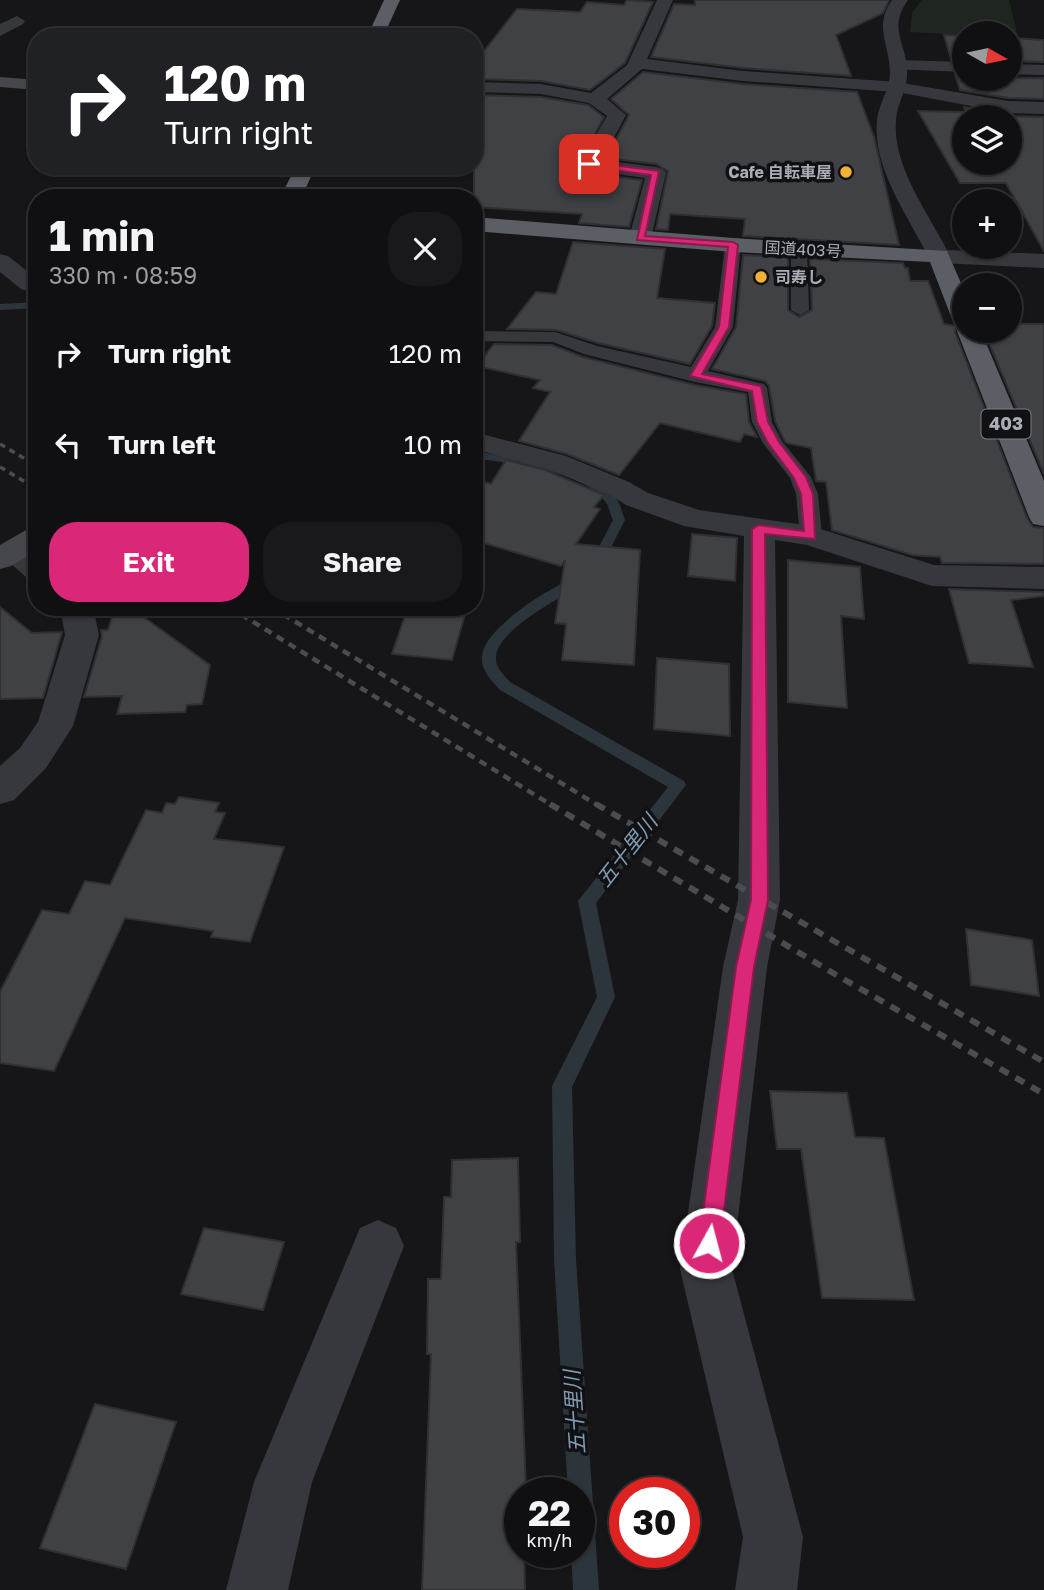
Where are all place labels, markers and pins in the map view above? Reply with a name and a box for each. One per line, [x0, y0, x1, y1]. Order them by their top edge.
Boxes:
pin [559, 134, 619, 194]
place label: Cafe 自転車屋 [728, 162, 832, 182]
marker: Cafe 自転車屋 [838, 164, 854, 180]
place label: 司寿し [775, 267, 823, 287]
marker: 司寿し [753, 269, 769, 285]

